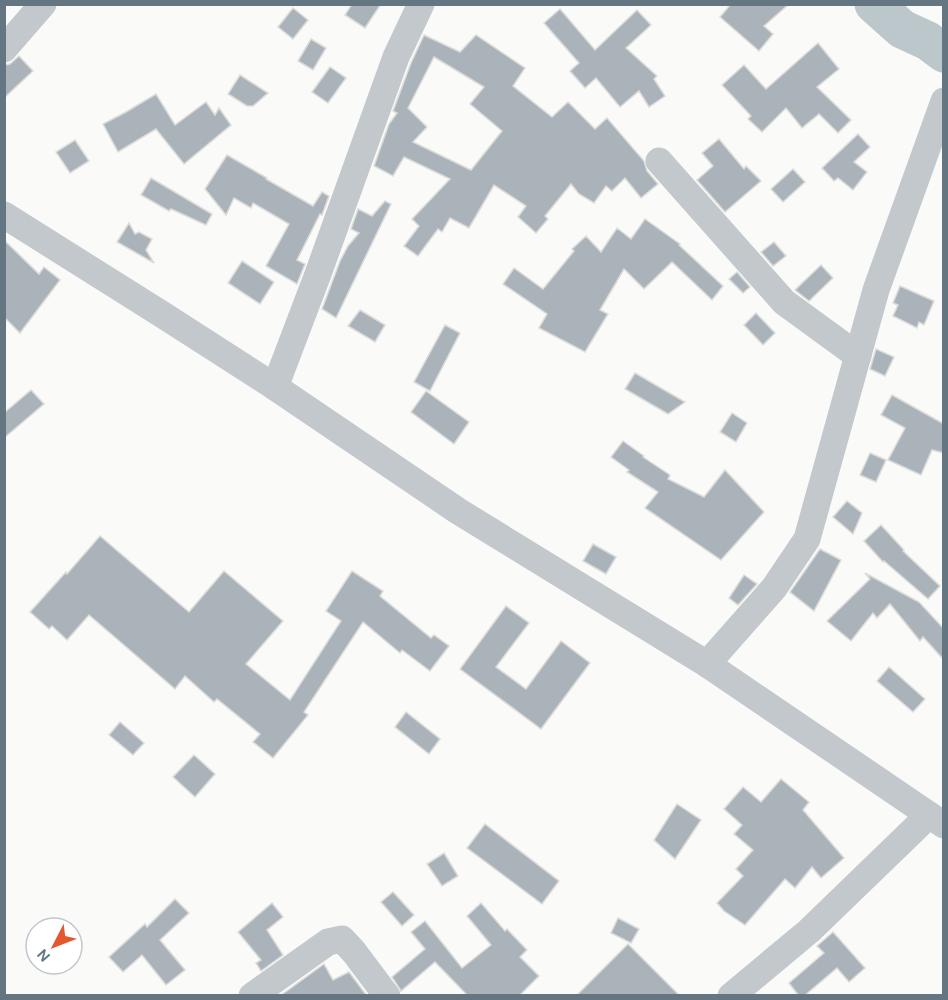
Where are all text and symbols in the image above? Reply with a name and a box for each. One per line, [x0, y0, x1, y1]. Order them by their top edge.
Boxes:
north arrow [24, 916, 84, 976]
text: N [32, 945, 54, 966]

